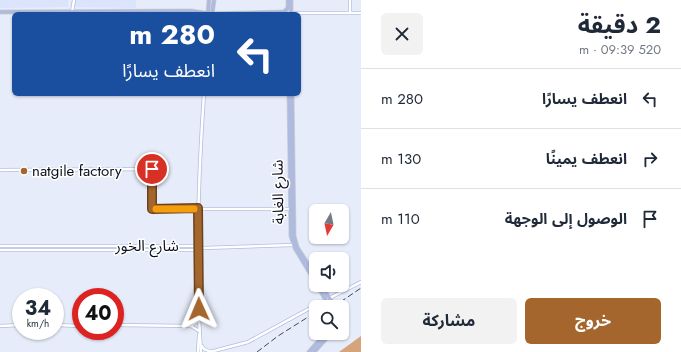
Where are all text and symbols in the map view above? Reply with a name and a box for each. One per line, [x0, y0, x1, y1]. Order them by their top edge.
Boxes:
text: 2 دقيقة [578, 7, 661, 42]
button: close [381, 13, 423, 55]
text: 280 m [129, 14, 215, 55]
icon: left [229, 28, 281, 80]
text: 520 m · 09:39 [579, 40, 661, 59]
text: انعطف يسارًا [122, 58, 215, 84]
text: 280 m [381, 88, 423, 110]
text: انعطف يسارًا [542, 88, 627, 110]
icon: left [639, 88, 661, 110]
text: 130 m [381, 148, 421, 170]
text: انعطف يمينًا [546, 148, 627, 170]
icon: right [639, 148, 661, 170]
pin [135, 152, 169, 186]
icon: arrive [141, 158, 163, 180]
street label: شارع الغابة [266, 159, 291, 225]
place label: natgile factory [32, 160, 122, 182]
marker: natgile factory [19, 166, 29, 176]
north arrow [309, 204, 349, 244]
map controls [309, 204, 349, 340]
text: 110 m [381, 208, 420, 230]
text: الوصول إلى الوجهة [505, 208, 627, 230]
icon: arrive [639, 208, 661, 230]
street label: شارع الخور [114, 235, 179, 258]
button: sound [309, 252, 349, 292]
speed limit sign: 40 [72, 288, 124, 340]
position arrow [178, 288, 220, 330]
text: 34 [25, 294, 51, 323]
button: مشاركة [381, 298, 517, 344]
button: خروج [525, 298, 661, 344]
button: search [309, 300, 349, 340]
text: km/h [27, 316, 49, 331]

